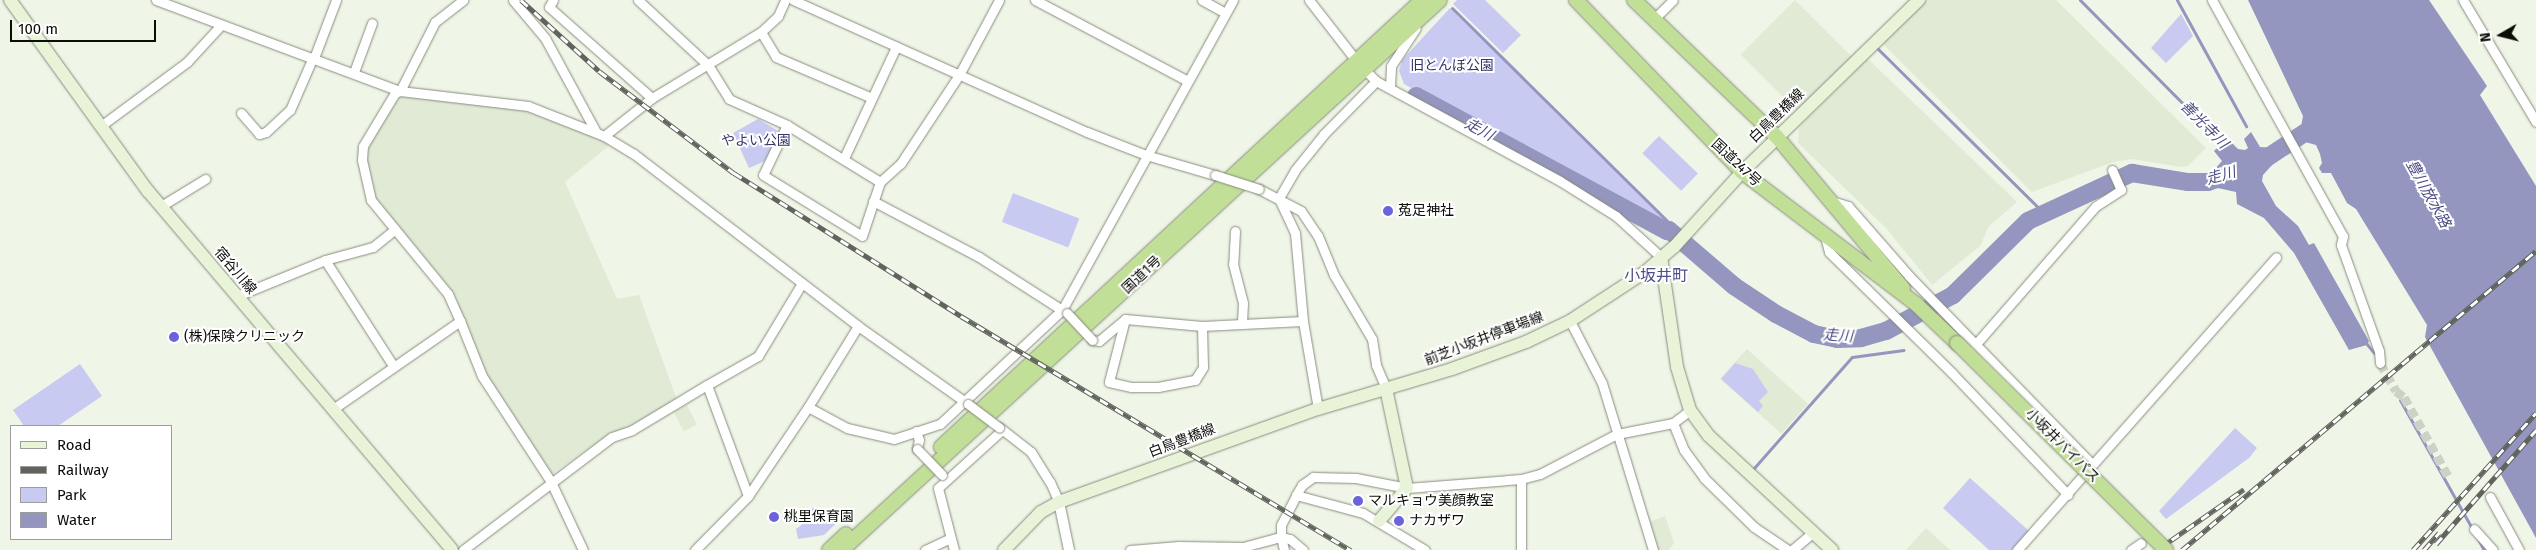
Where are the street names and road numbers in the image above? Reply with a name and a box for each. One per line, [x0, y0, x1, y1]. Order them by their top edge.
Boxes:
street label: 白鳥豊橋線 [1746, 86, 1808, 146]
street label: 国道247号 [1708, 136, 1764, 190]
street label: 宿谷川線 [211, 244, 259, 298]
street label: 国道1号 [1119, 252, 1165, 298]
street label: 前芝小坂井停車場線 [1422, 309, 1546, 369]
street label: 小坂井バイパス [2021, 405, 2103, 487]
street label: 白鳥豊橋線 [1146, 421, 1218, 461]

